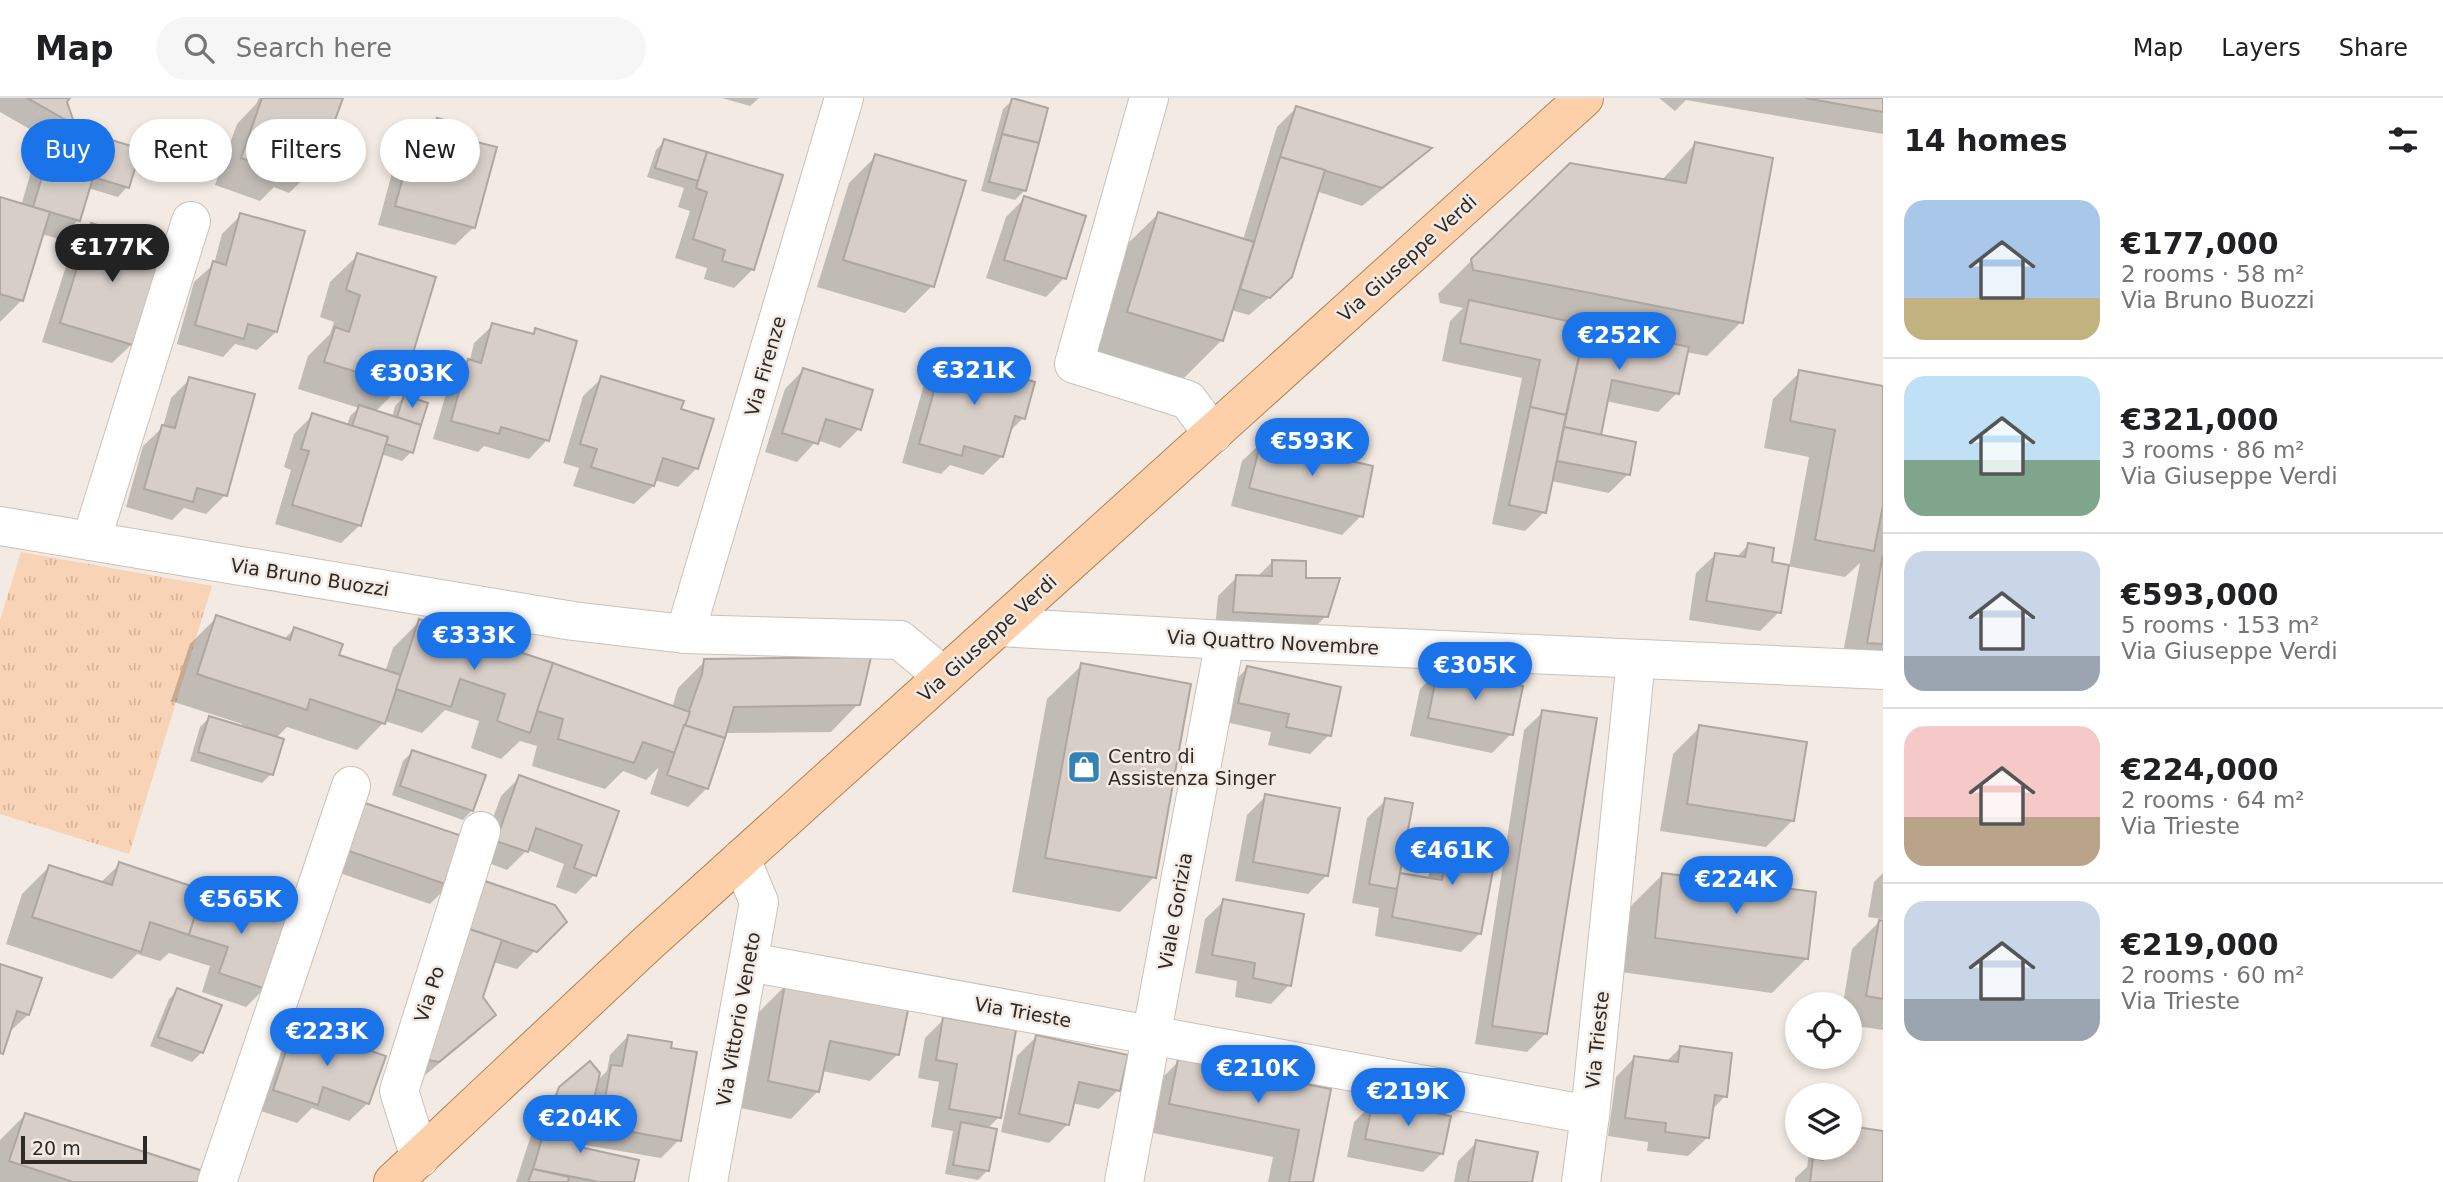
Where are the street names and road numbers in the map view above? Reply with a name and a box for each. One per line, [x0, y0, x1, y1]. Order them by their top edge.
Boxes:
street label: Via Giuseppe Verdi [1333, 190, 1481, 326]
street label: Via Firenze [740, 313, 790, 419]
street label: Via Bruno Buozzi [229, 554, 391, 600]
street label: Via Giuseppe Verdi [913, 570, 1061, 706]
street label: Via Quattro Novembre [1166, 625, 1380, 659]
street label: Viale Gorizia [1154, 851, 1196, 971]
street label: Via Vittorio Veneto [712, 930, 764, 1108]
street label: Via Po [410, 963, 448, 1025]
street label: Via Trieste [1581, 990, 1613, 1090]
street label: Via Trieste [973, 993, 1073, 1031]

